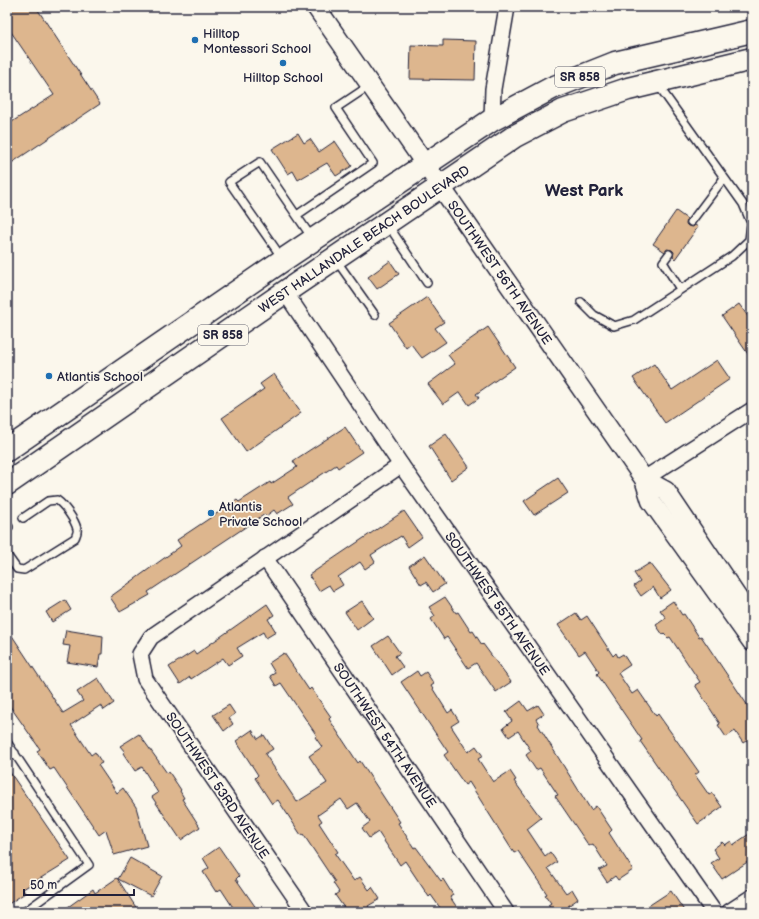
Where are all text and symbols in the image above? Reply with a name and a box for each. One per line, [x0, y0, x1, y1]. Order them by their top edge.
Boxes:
place label: Hilltop Montessori School [203, 26, 311, 57]
marker: Hilltop Montessori School [190, 35, 200, 45]
marker: Hilltop School [278, 58, 288, 68]
road number: SR 858 [555, 67, 605, 87]
place label: Hilltop School [243, 70, 323, 86]
street label: WEST HALLANDALE BEACH BOULEVARD [256, 162, 473, 317]
district label: West Park [545, 181, 623, 201]
street label: SOUTHWEST 56TH AVENUE [444, 198, 555, 348]
road number: SR 858 [198, 325, 248, 345]
place label: Atlantis School [57, 369, 143, 385]
marker: Atlantis School [44, 371, 54, 381]
place label: Atlantis Private School [219, 499, 302, 530]
marker: Atlantis Private School [206, 508, 216, 518]
street label: SOUTHWEST 55TH AVENUE [441, 529, 553, 679]
street label: SOUTHWEST 54TH AVENUE [330, 660, 440, 811]
street label: SOUTHWEST 53RD AVENUE [162, 709, 272, 862]
scale bar [24, 871, 134, 897]
text: 50 m [30, 878, 57, 893]

